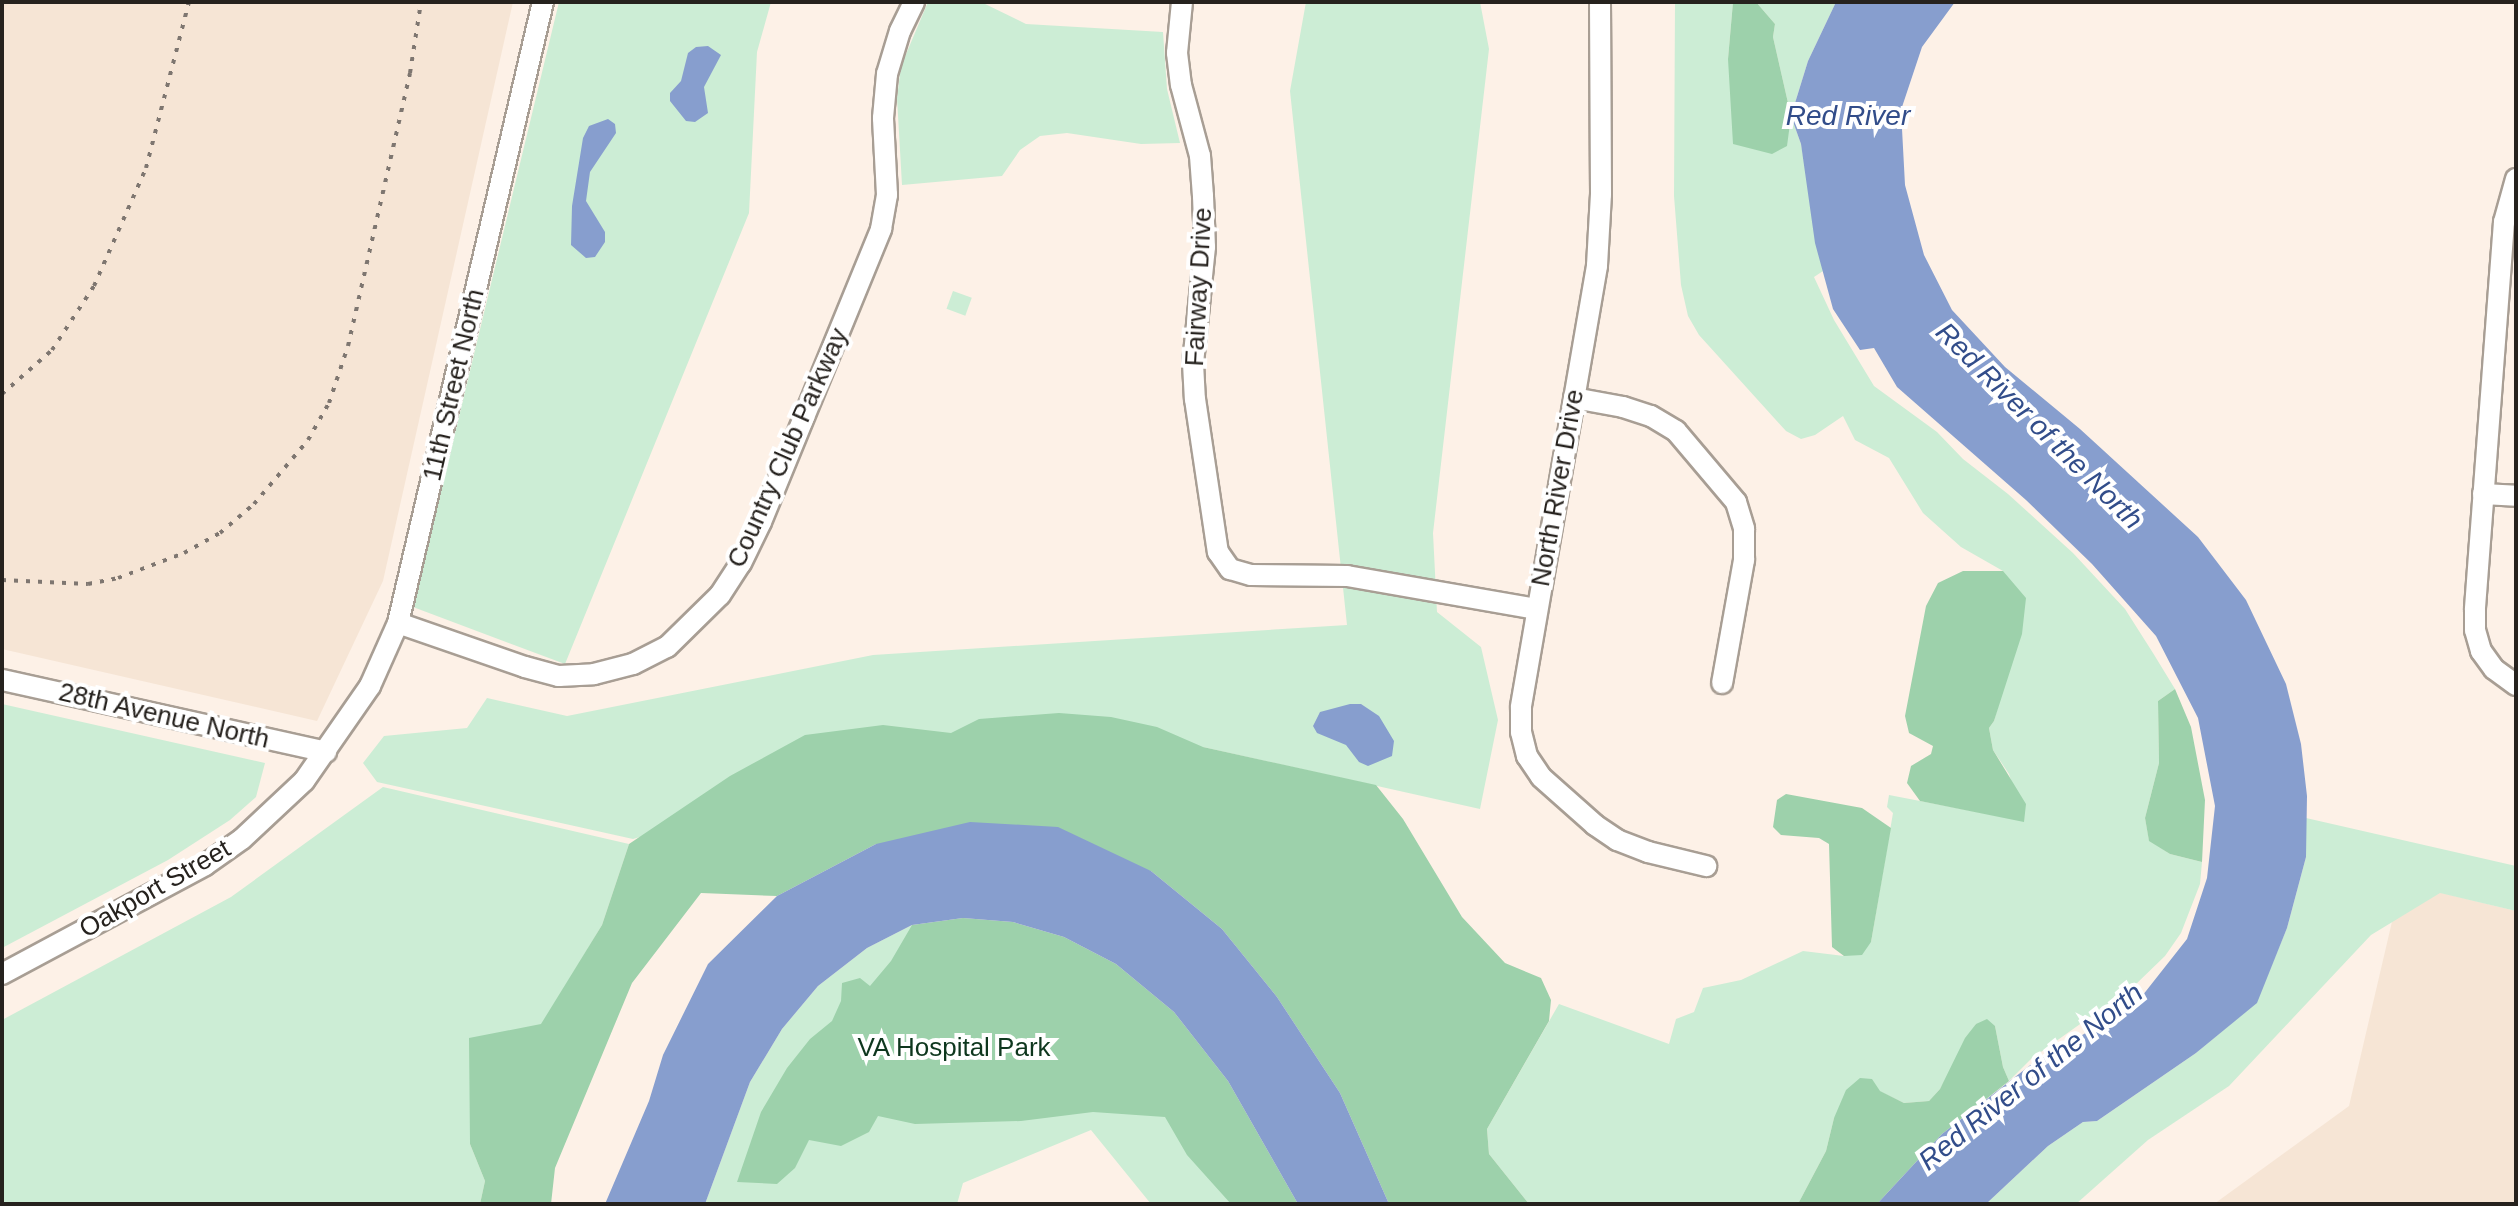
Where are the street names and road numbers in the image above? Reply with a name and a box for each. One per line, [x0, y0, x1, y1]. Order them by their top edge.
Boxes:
street label: Fairway Drive [1179, 207, 1219, 367]
street label: 11th Street North [417, 286, 491, 484]
street label: Country Club Parkway [721, 324, 855, 572]
street label: North River Drive [1525, 387, 1591, 589]
street label: 28th Avenue North [55, 676, 273, 756]
street label: Oakport Street [74, 833, 236, 945]

